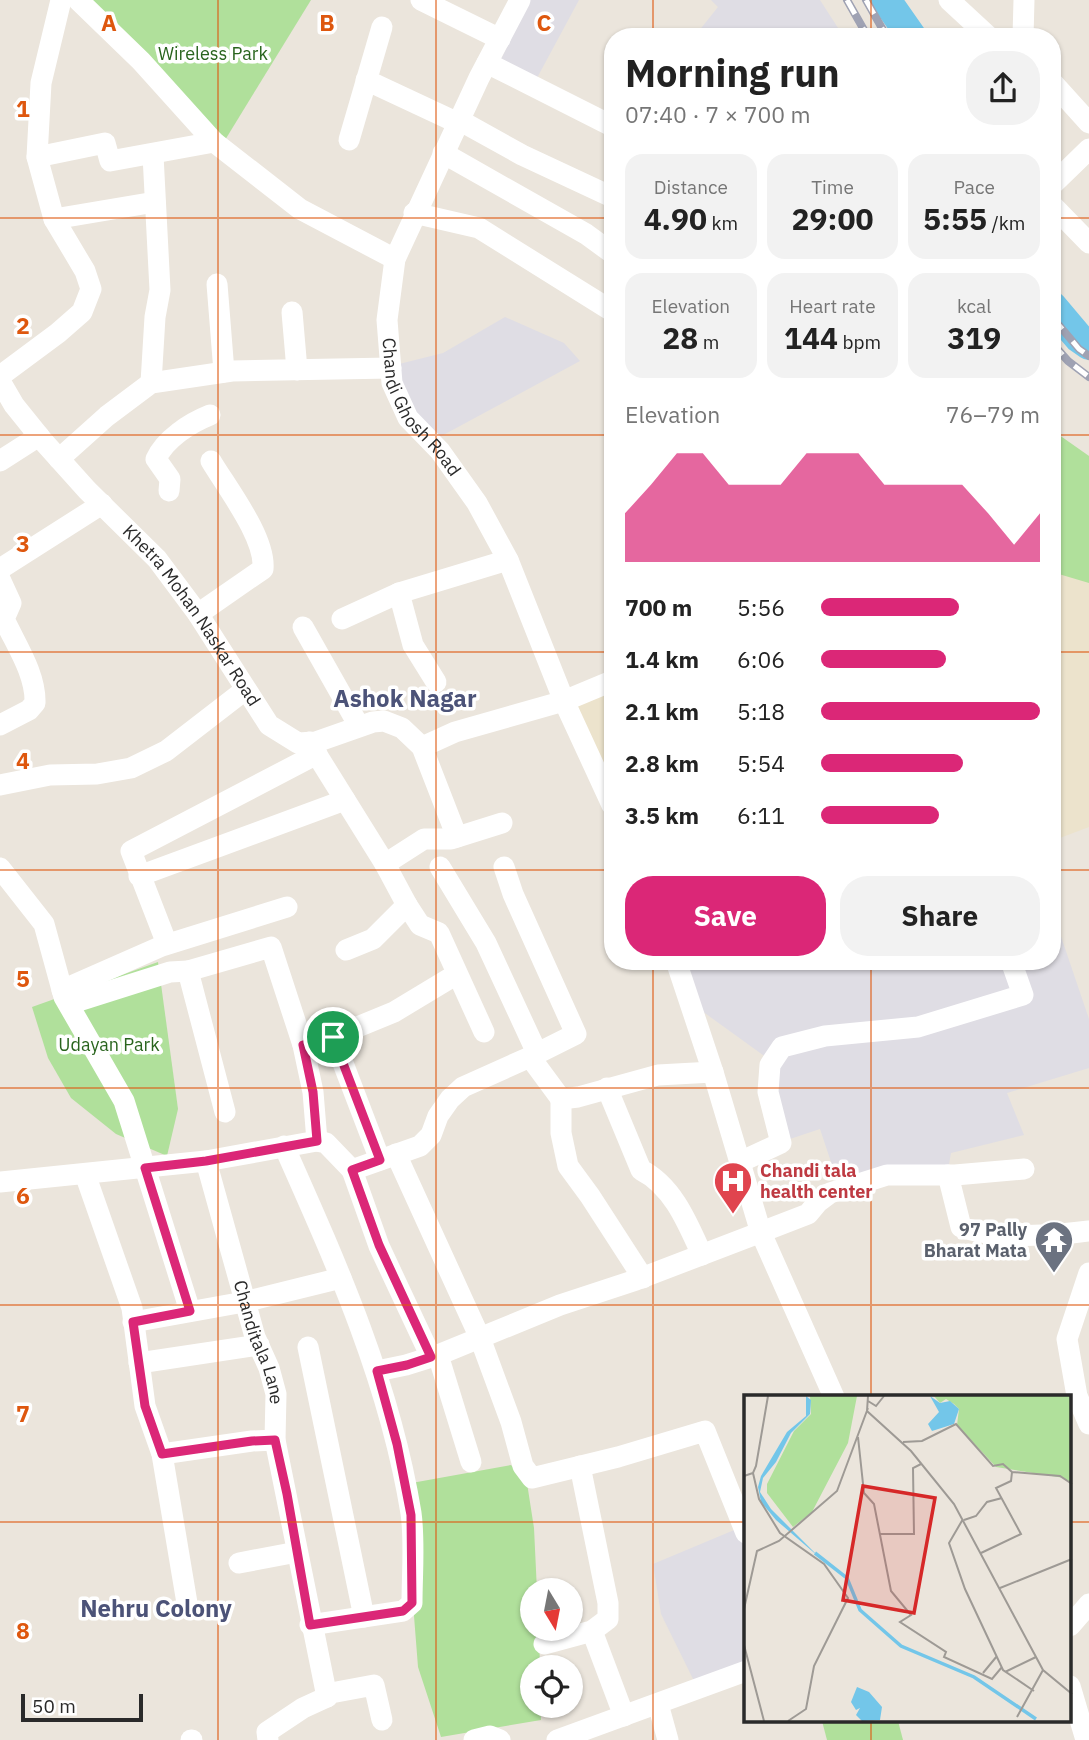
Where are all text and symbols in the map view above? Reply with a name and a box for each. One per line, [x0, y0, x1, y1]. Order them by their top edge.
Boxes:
text: A [101, 7, 117, 37]
text: B [319, 7, 335, 37]
text: C [537, 7, 552, 37]
park label: Wireless Park [158, 42, 268, 65]
text: Morning run [625, 48, 840, 97]
button: share [966, 51, 1040, 125]
text: 1 [16, 93, 30, 123]
text: 07:40 · 7 × 700 m [625, 99, 811, 129]
text: Distance [654, 175, 728, 199]
text: Time [811, 175, 854, 199]
text: Pace [953, 175, 995, 199]
text: 4.90 [644, 199, 707, 238]
text: 29:00 [792, 199, 873, 238]
text: 5:55 [923, 199, 987, 238]
text: km [707, 211, 738, 235]
text: /km [987, 211, 1025, 235]
text: Elevation [651, 294, 730, 318]
text: Heart rate [789, 294, 876, 318]
text: kcal [957, 294, 991, 318]
text: 2 [16, 310, 30, 340]
text: 28 [662, 318, 698, 357]
text: 144 [784, 318, 838, 357]
text: 319 [947, 318, 1001, 357]
text: m [698, 330, 719, 354]
text: bpm [838, 330, 881, 354]
street label: Chandi Ghosh Road [377, 337, 466, 480]
text: Elevation [625, 399, 720, 429]
text: 76–79 m [946, 399, 1040, 429]
street label: Khetra Mohan Naskar Road [118, 520, 266, 710]
text: 3 [16, 528, 30, 558]
text: 700 m [625, 592, 692, 622]
text: 5:56 [737, 592, 785, 622]
text: 1.4 km [625, 644, 699, 674]
text: 6:06 [737, 644, 785, 674]
district label: Ashok Nagar [333, 682, 477, 714]
text: 2.1 km [625, 696, 699, 726]
text: 5:18 [737, 696, 785, 726]
text: 4 [16, 745, 30, 775]
text: 2.8 km [625, 748, 699, 778]
text: 5:54 [737, 748, 785, 778]
text: 3.5 km [625, 800, 699, 830]
text: 6:11 [737, 800, 785, 830]
button: Save [625, 876, 826, 956]
button: Share [840, 876, 1040, 956]
text: 5 [16, 963, 30, 993]
pin [303, 1007, 363, 1067]
icon: arrive [314, 1018, 352, 1056]
park label: Udayan Park [58, 1033, 160, 1056]
place label: Chandi tala health center [760, 1159, 873, 1203]
hospital icon: Chandi tala health center [712, 1160, 754, 1215]
text: 6 [16, 1180, 30, 1210]
place label: 97 Pally Bharat Mata [924, 1218, 1027, 1262]
temple icon: 97 Pally Bharat Mata [1033, 1219, 1075, 1274]
street label: Chanditala Lane [229, 1277, 288, 1405]
inset map [744, 1395, 1072, 1722]
text: 7 [16, 1398, 30, 1428]
north arrow [520, 1578, 583, 1642]
map controls [520, 1578, 583, 1718]
district label: Nehru Colony [80, 1592, 232, 1624]
text: 8 [16, 1615, 30, 1645]
button: locate [520, 1655, 583, 1718]
scale bar [21, 1691, 144, 1723]
text: 50 m [32, 1694, 76, 1718]

